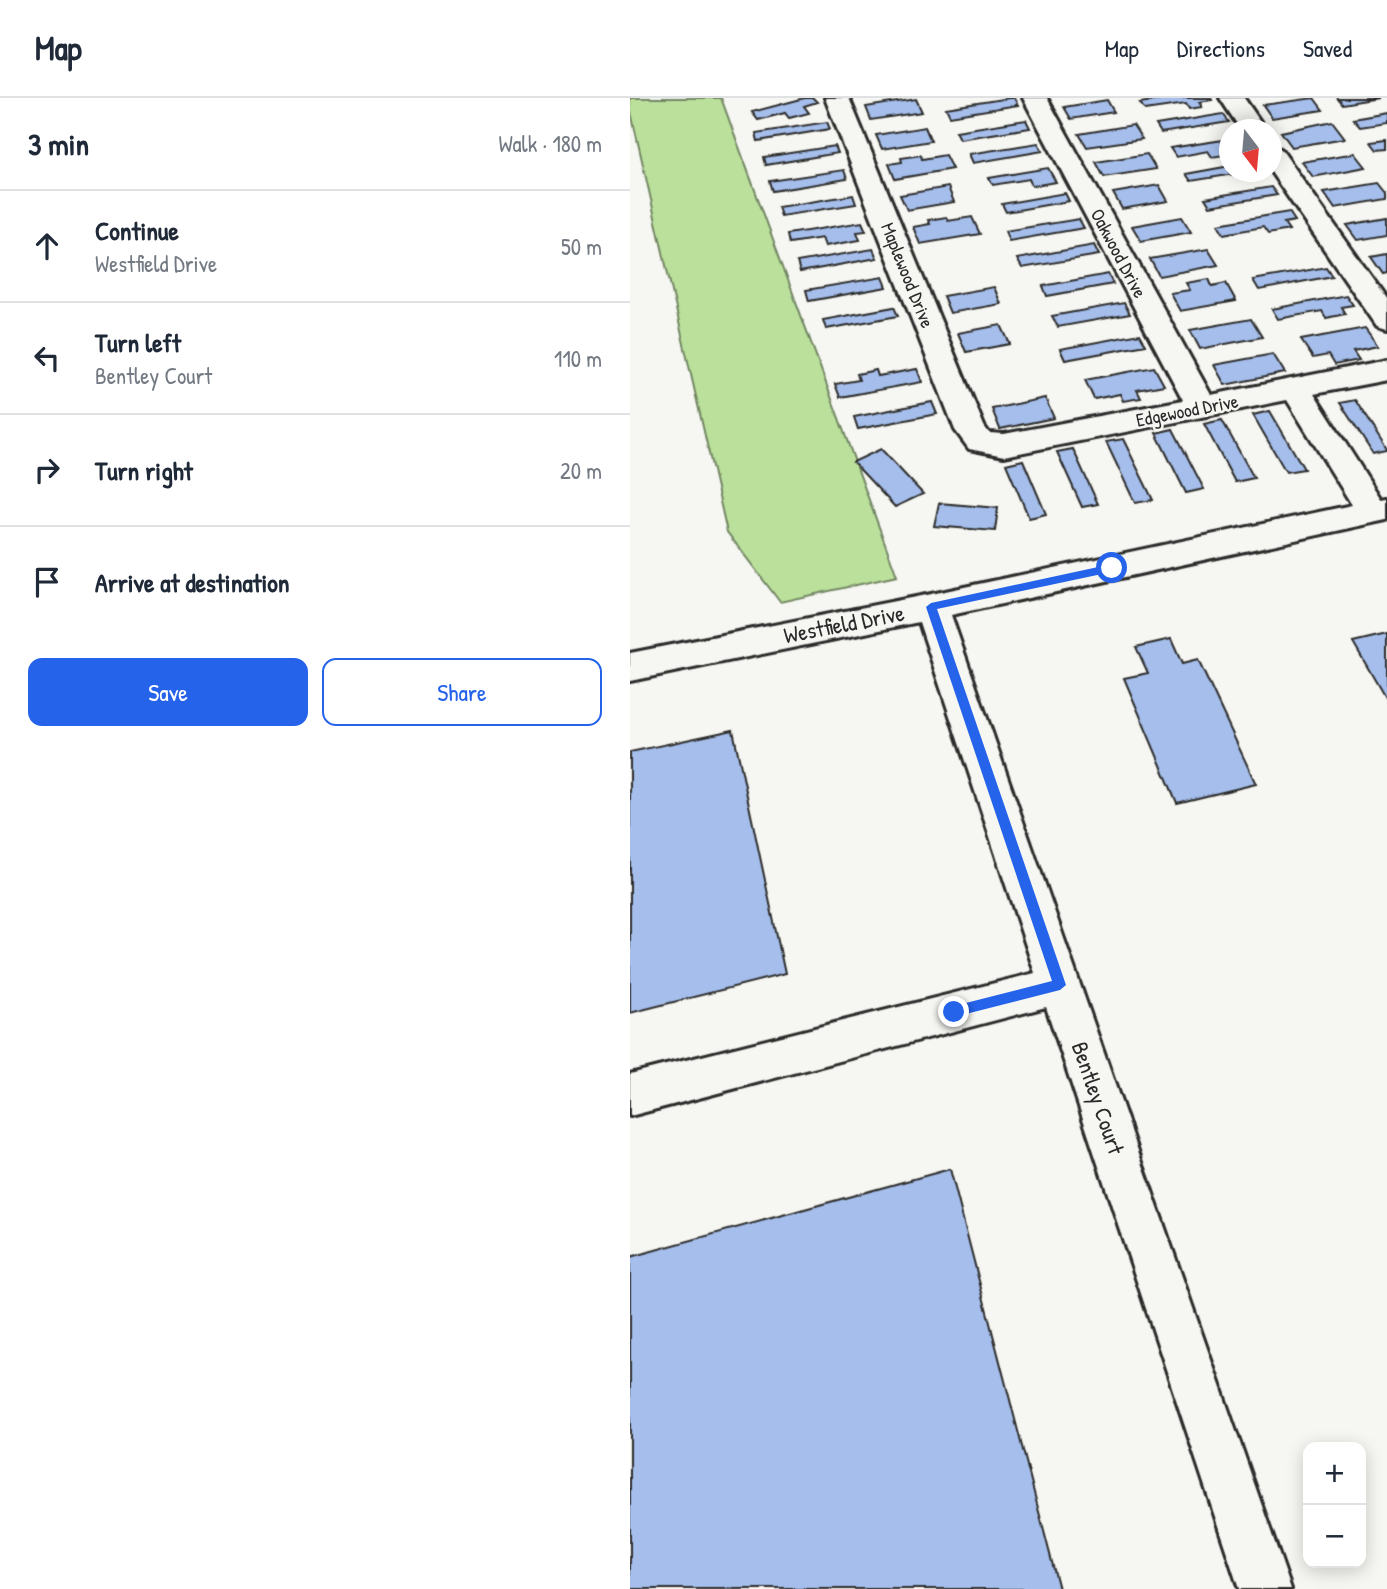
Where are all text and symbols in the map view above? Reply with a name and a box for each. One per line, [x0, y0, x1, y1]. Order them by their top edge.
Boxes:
text: Map [35, 26, 82, 70]
text: Map [1105, 32, 1139, 64]
text: Directions [1177, 32, 1265, 64]
text: Saved [1303, 32, 1352, 64]
north arrow [1219, 119, 1282, 182]
text: 3 min [28, 124, 89, 164]
text: Walk · 180 m [498, 128, 602, 159]
street label: Oakwood Drive [1085, 204, 1154, 303]
text: Continue [95, 213, 179, 248]
street label: Maplewood Drive [875, 219, 941, 332]
icon: ahead [28, 227, 66, 265]
text: 50 m [561, 231, 602, 262]
text: Westfield Drive [95, 248, 217, 279]
text: Turn left [95, 325, 181, 360]
icon: left [28, 339, 66, 377]
text: 110 m [554, 343, 602, 374]
text: Bentley Court [95, 360, 212, 391]
street label: Edgewood Drive [1134, 387, 1241, 433]
icon: right [28, 451, 66, 489]
text: Turn right [95, 453, 193, 488]
text: 20 m [560, 455, 602, 486]
route start [1096, 552, 1127, 583]
icon: arrive [28, 563, 66, 601]
text: Arrive at destination [95, 565, 290, 600]
street label: Westfield Drive [781, 597, 907, 650]
button: Save [28, 658, 308, 726]
button: Share [322, 658, 602, 726]
route end [938, 996, 969, 1027]
street label: Bentley Court [1065, 1037, 1133, 1159]
map controls [1303, 1442, 1366, 1568]
button: + [1303, 1442, 1366, 1505]
button: − [1303, 1505, 1366, 1568]

